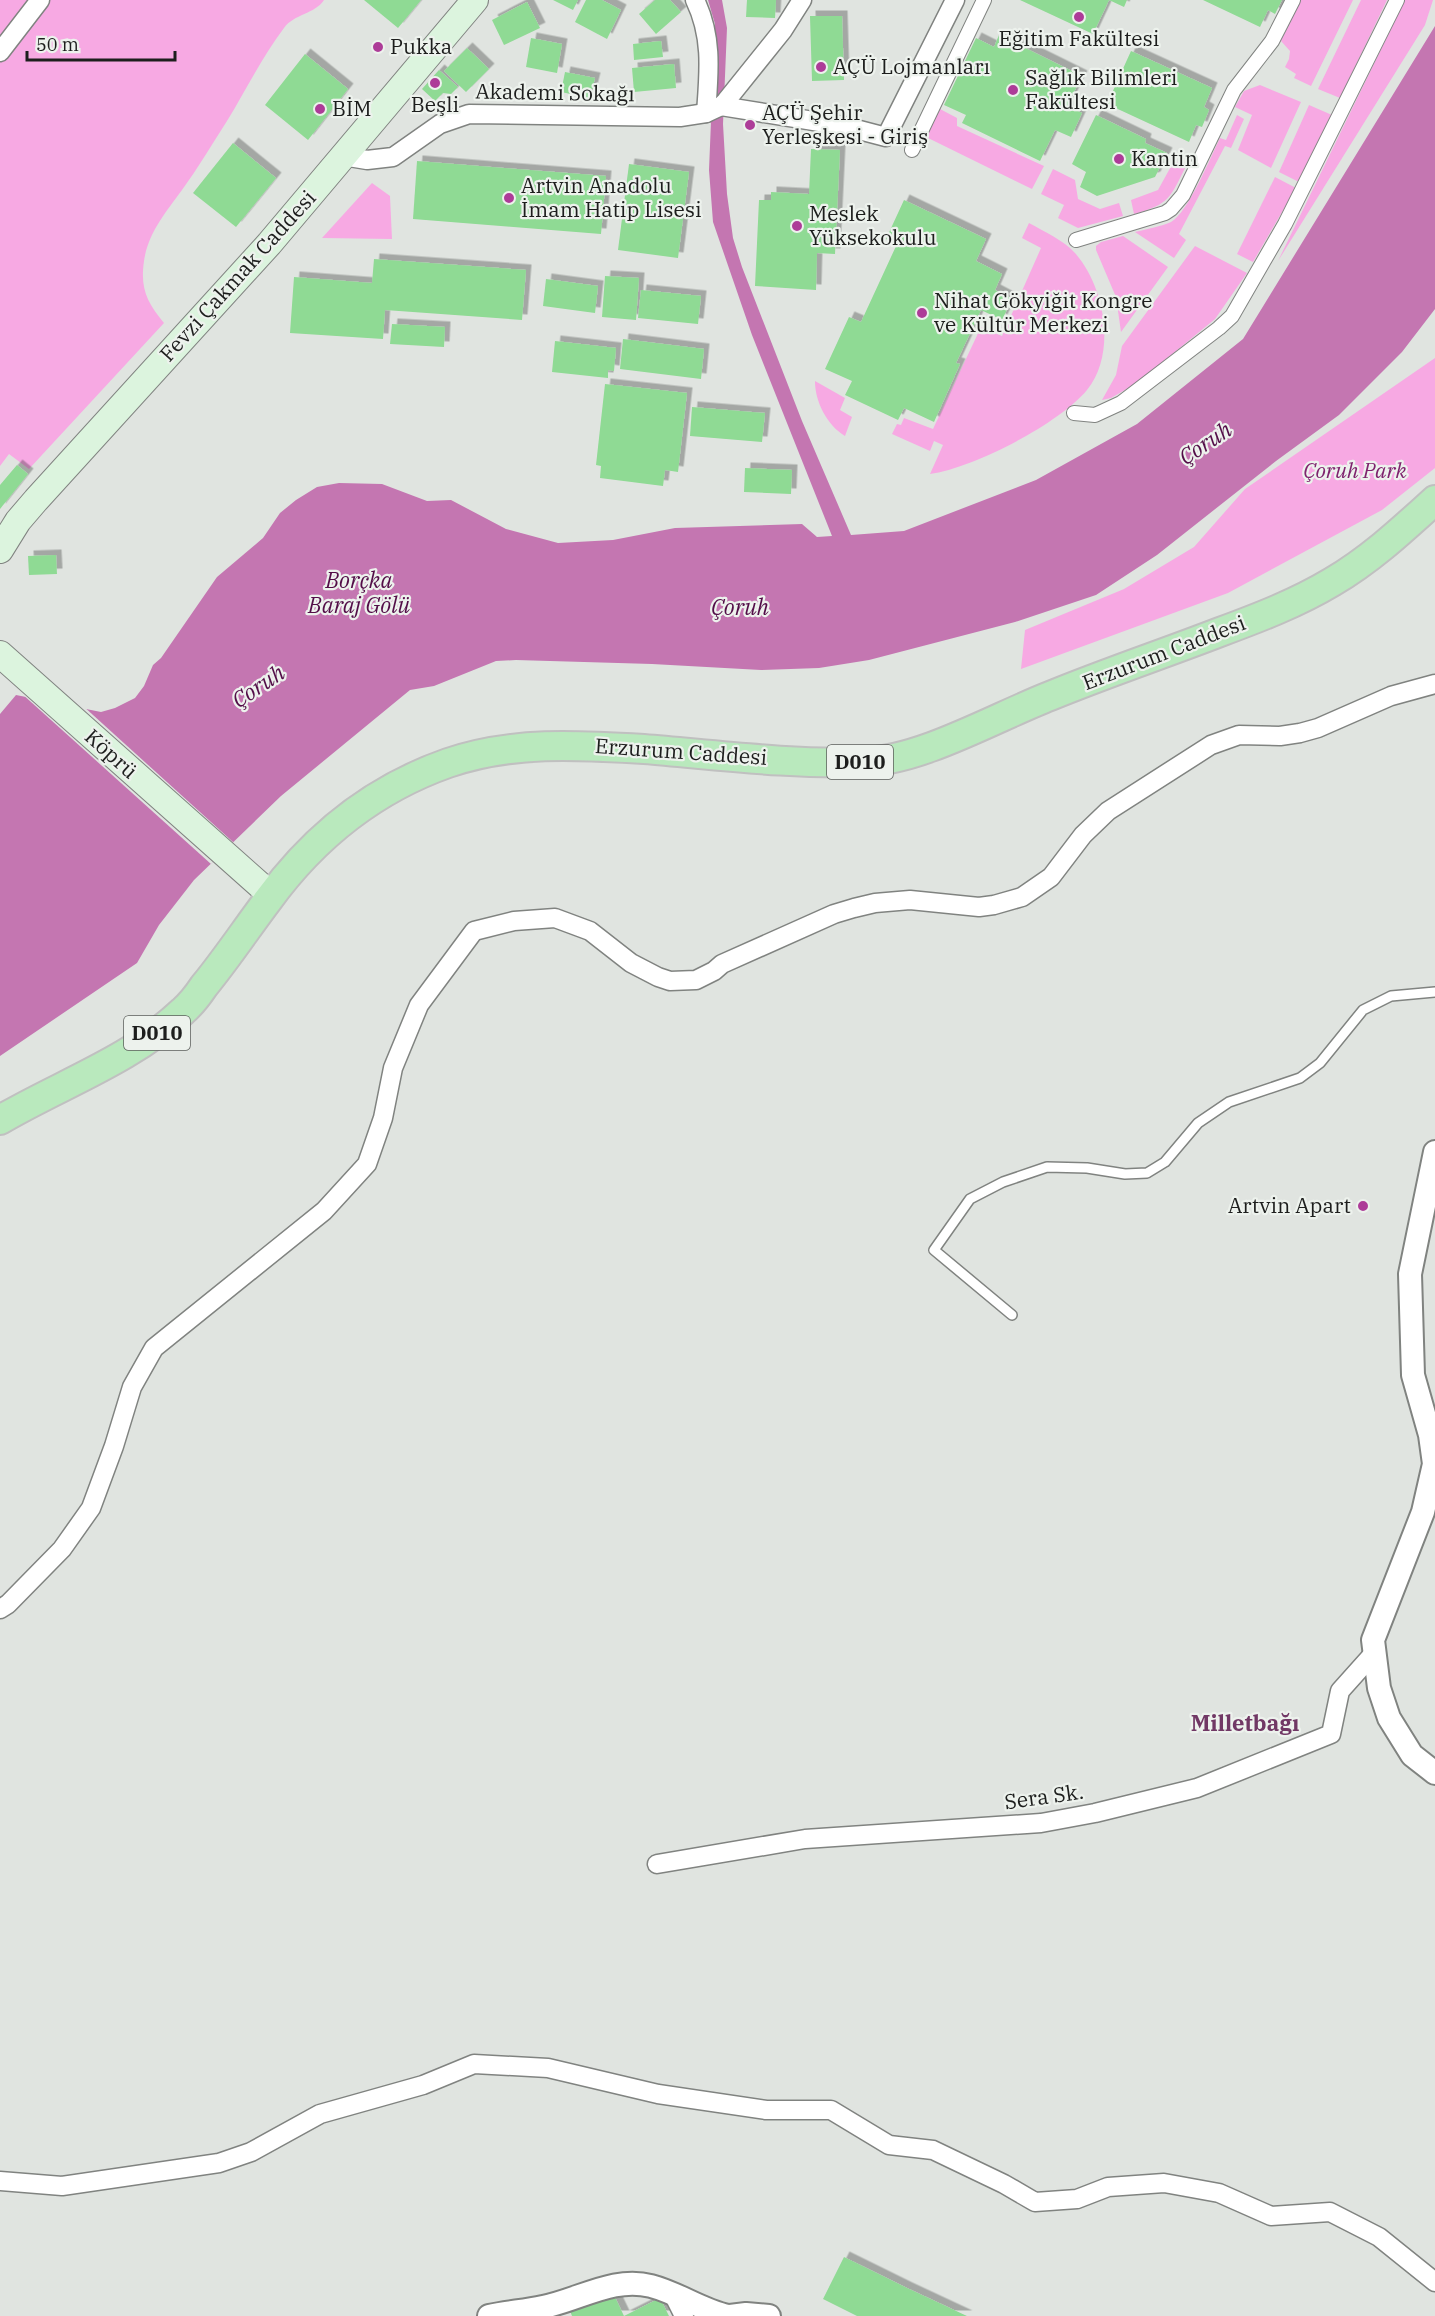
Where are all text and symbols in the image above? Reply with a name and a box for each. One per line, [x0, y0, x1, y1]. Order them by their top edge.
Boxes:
marker: Eğitim Fakültesi [1072, 10, 1086, 24]
scale bar [27, 24, 176, 62]
place label: Eğitim Fakültesi [999, 24, 1159, 52]
place label: Pukka [390, 32, 452, 60]
text: 50 m [36, 33, 79, 56]
marker: Pukka [371, 40, 385, 54]
place label: AÇÜ Lojmanları [833, 52, 990, 80]
marker: AÇÜ Lojmanları [814, 60, 828, 74]
place label: Sağlık Bilimleri Fakültesi [1025, 63, 1177, 115]
marker: Beşli [428, 76, 442, 90]
street label: Akademi Sokağı [475, 77, 635, 107]
marker: Sağlık Bilimleri Fakültesi [1006, 83, 1020, 97]
place label: Beşli [411, 90, 459, 118]
place label: BİM [332, 94, 372, 122]
place label: AÇÜ Şehir Yerleşkesi - Giriş [762, 98, 928, 150]
marker: BİM [313, 102, 327, 116]
marker: AÇÜ Şehir Yerleşkesi - Giriş [743, 118, 757, 132]
place label: Kantin [1131, 144, 1198, 172]
marker: Kantin [1112, 152, 1126, 166]
place label: Artvin Anadolu İmam Hatip Lisesi [521, 171, 702, 223]
street label: Fevzi Çakmak Caddesi [153, 184, 322, 367]
marker: Artvin Anadolu İmam Hatip Lisesi [502, 191, 516, 205]
place label: Meslek Yüksekokulu [809, 199, 936, 251]
marker: Meslek Yüksekokulu [790, 219, 804, 233]
place label: Nihat Gökyiğit Kongre ve Kültür Merkezi [934, 286, 1153, 338]
marker: Nihat Gökyiğit Kongre ve Kültür Merkezi [915, 306, 929, 320]
water label: Çoruh [1173, 414, 1237, 471]
park label: Çoruh Park [1303, 456, 1408, 484]
water label: Borçka Baraj Gölü [307, 565, 410, 619]
water label: Çoruh [711, 592, 769, 621]
street label: Erzurum Caddesi [1078, 608, 1249, 696]
water label: Çoruh [226, 657, 290, 714]
street label: Köprü [79, 722, 144, 784]
street label: Erzurum Caddesi [594, 731, 768, 771]
road number: D010 [827, 745, 893, 779]
road number: D010 [124, 1016, 190, 1050]
place label: Artvin Apart [1228, 1191, 1351, 1219]
marker: Artvin Apart [1356, 1199, 1370, 1213]
district label: Milletbağı [1191, 1708, 1299, 1737]
street label: Sera Sk. [1002, 1777, 1085, 1815]

